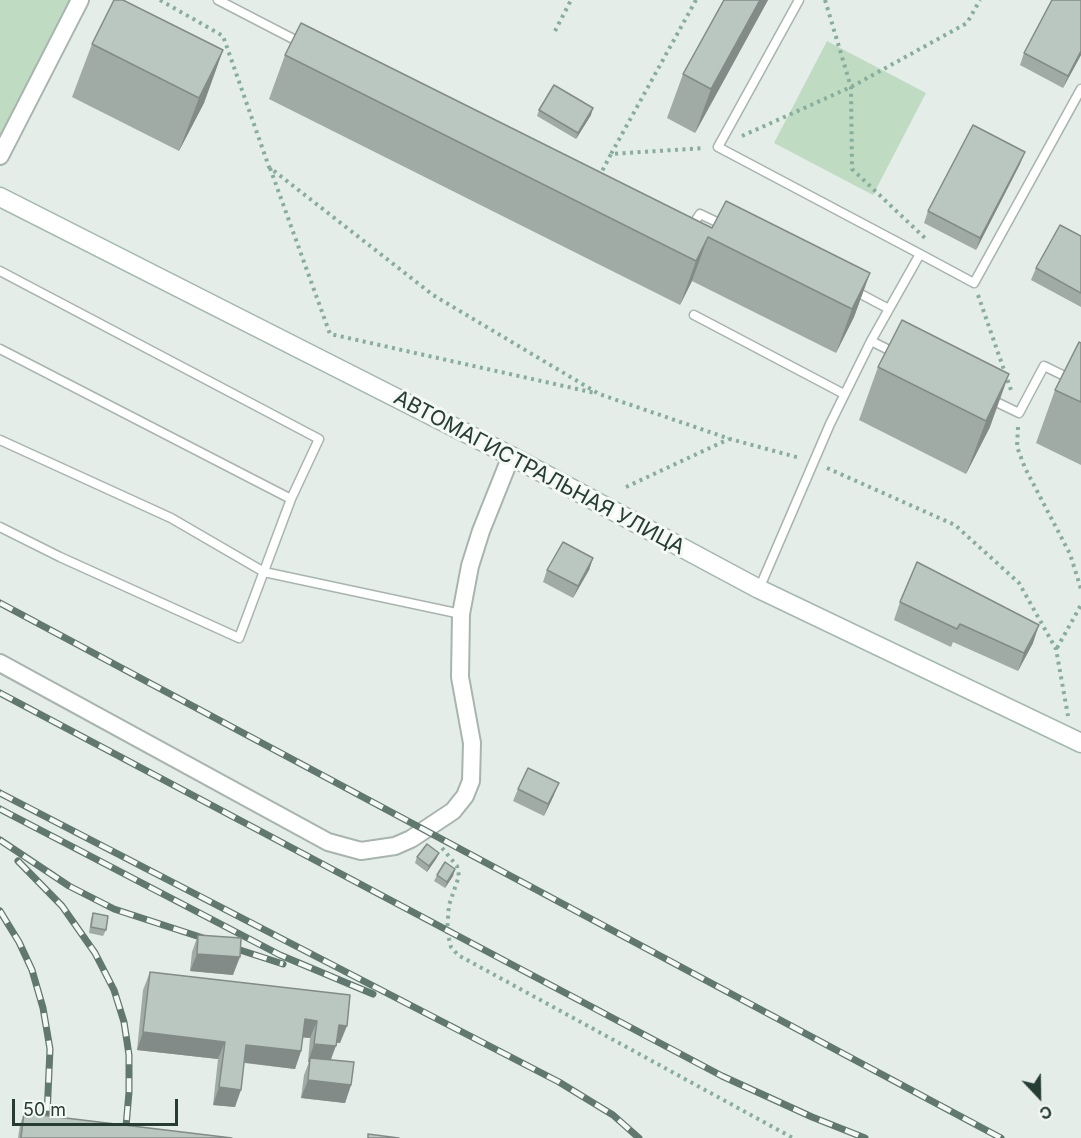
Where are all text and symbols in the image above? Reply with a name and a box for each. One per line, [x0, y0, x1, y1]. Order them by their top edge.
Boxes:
street label: АВТОМАГИСТРАЛЬНАЯ УЛИЦА [389, 385, 689, 561]
north arrow [1009, 1066, 1069, 1126]
scale bar [15, 1087, 182, 1125]
text: 50 m [23, 1099, 66, 1120]
text: С [1037, 1101, 1055, 1124]

